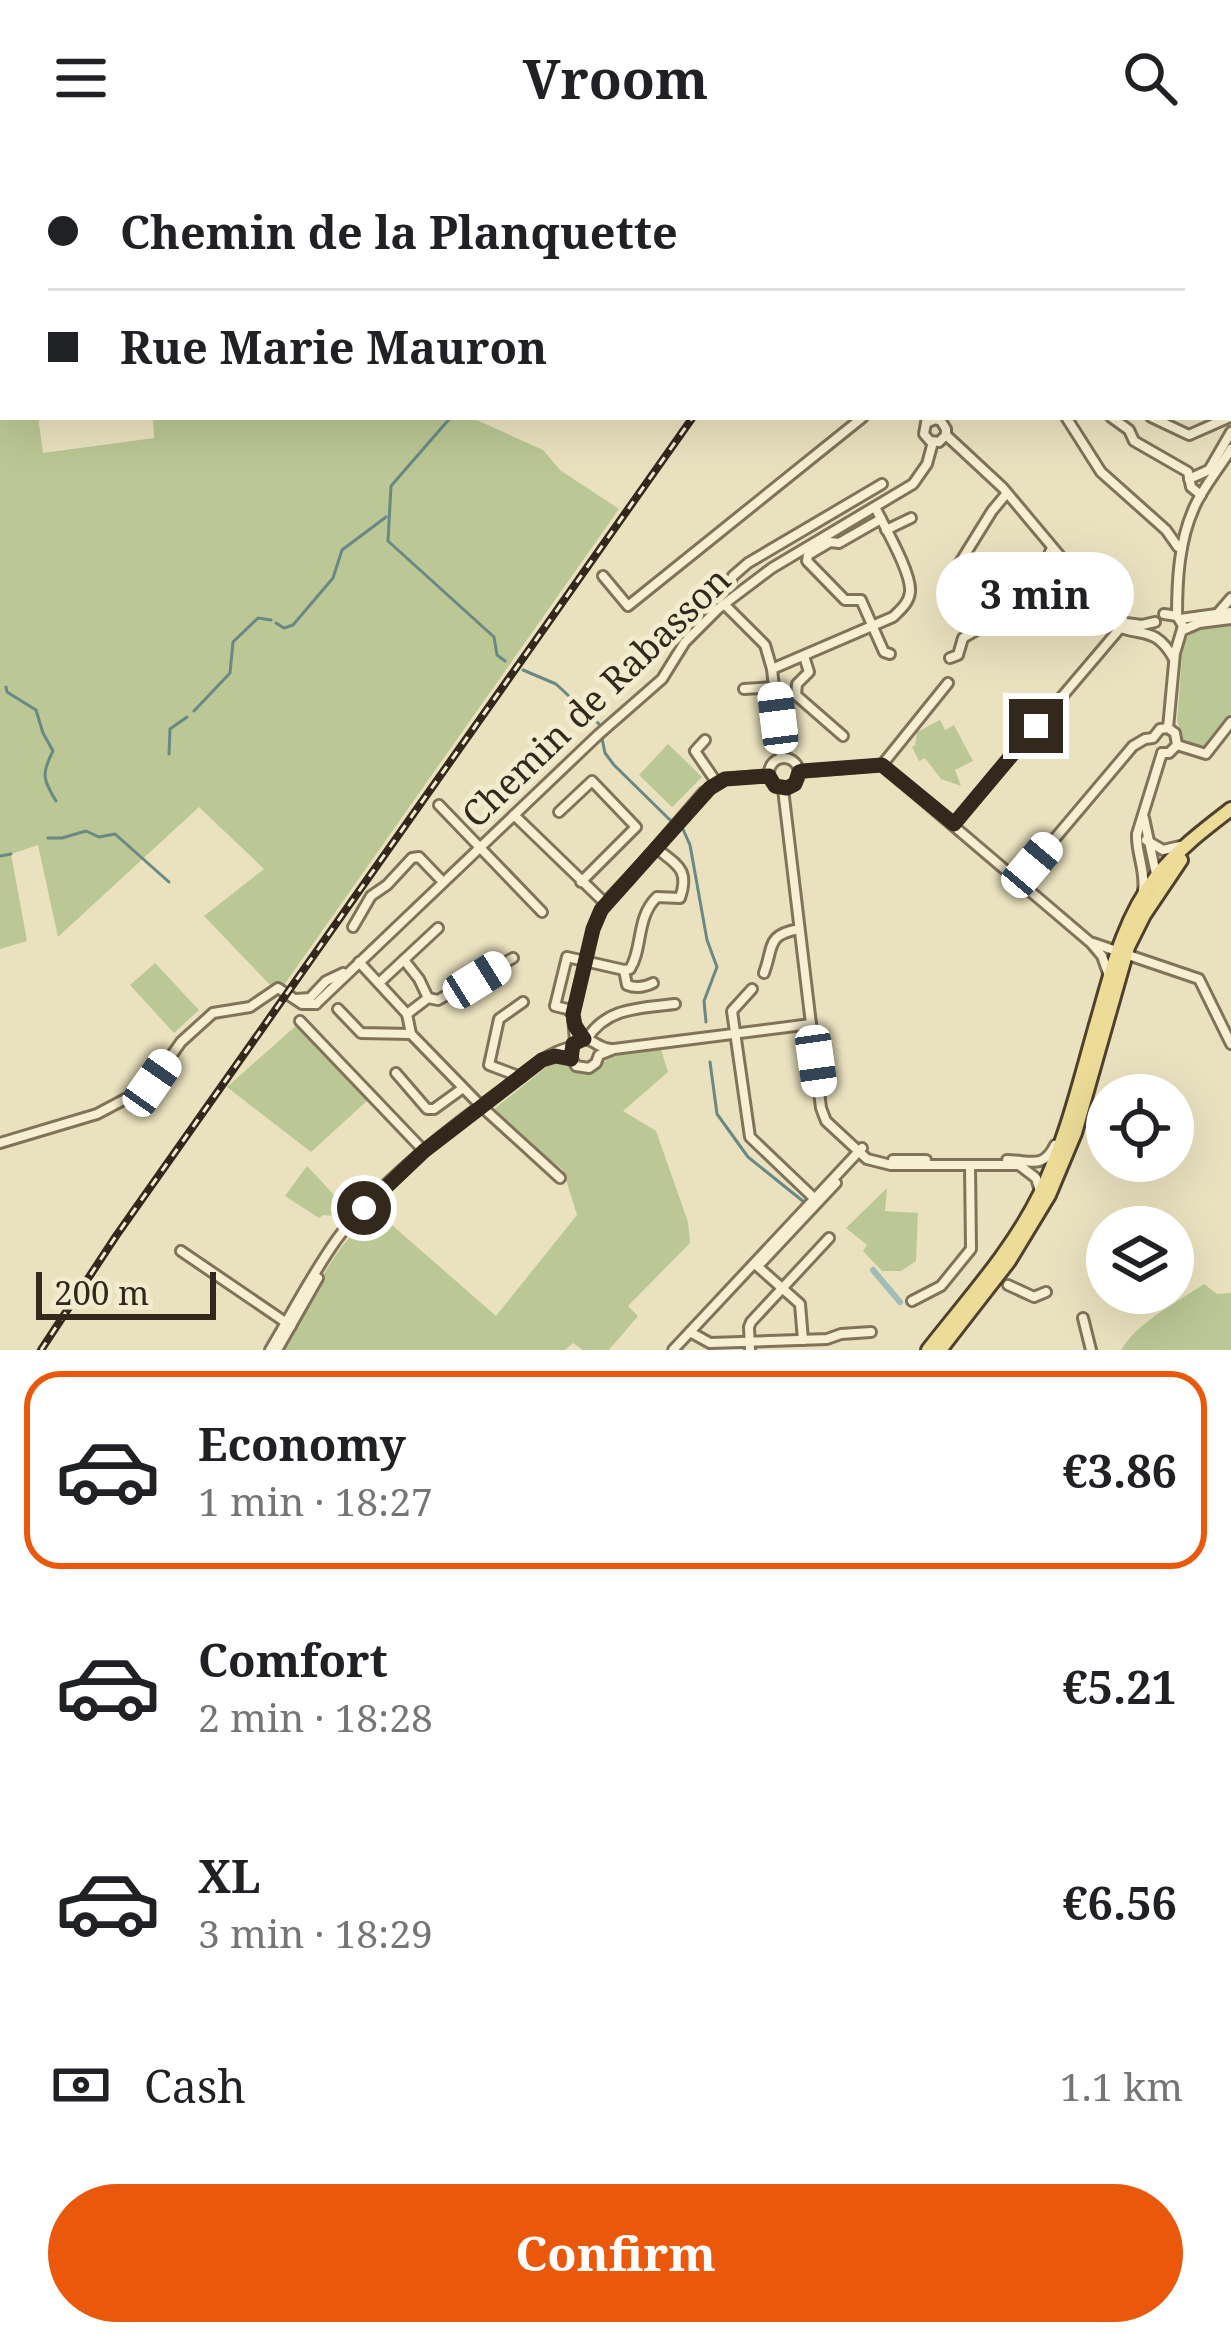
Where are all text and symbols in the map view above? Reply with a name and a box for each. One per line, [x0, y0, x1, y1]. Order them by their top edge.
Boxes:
text: Vroom [523, 41, 708, 115]
icon: menu [48, 45, 114, 111]
icon: search [1117, 45, 1183, 111]
text: Chemin de la Planquette [120, 201, 678, 262]
text: Rue Marie Mauron [120, 316, 547, 377]
callout: 3 min [937, 552, 1135, 636]
street label: Chemin de Rabasson [451, 555, 741, 838]
text: 3 min [980, 567, 1090, 620]
car [756, 680, 800, 756]
route end [1009, 699, 1063, 753]
car [995, 826, 1069, 904]
car [437, 946, 517, 1014]
car [793, 1023, 839, 1099]
car [117, 1043, 187, 1123]
map controls [1086, 1074, 1194, 1314]
button: locate [1086, 1074, 1194, 1182]
route start [337, 1181, 391, 1235]
button: layers [1086, 1206, 1194, 1314]
scale bar [36, 1266, 216, 1319]
text: 200 m [54, 1270, 149, 1315]
text: Economy [198, 1413, 406, 1474]
icon: car [54, 1416, 162, 1524]
text: €3.86 [1062, 1440, 1177, 1501]
text: 1 min · 18:27 [198, 1474, 433, 1527]
text: Comfort [198, 1629, 388, 1690]
icon: car [54, 1632, 162, 1740]
text: €5.21 [1062, 1656, 1177, 1717]
text: 2 min · 18:28 [198, 1690, 433, 1743]
text: XL [198, 1845, 260, 1906]
icon: car [54, 1848, 162, 1956]
text: €6.56 [1062, 1872, 1177, 1933]
text: 3 min · 18:29 [198, 1906, 433, 1959]
icon: cash [48, 2052, 114, 2118]
text: Cash [144, 2055, 246, 2116]
text: 1.1 km [1060, 2059, 1183, 2112]
button: Confirm [48, 2184, 1183, 2322]

